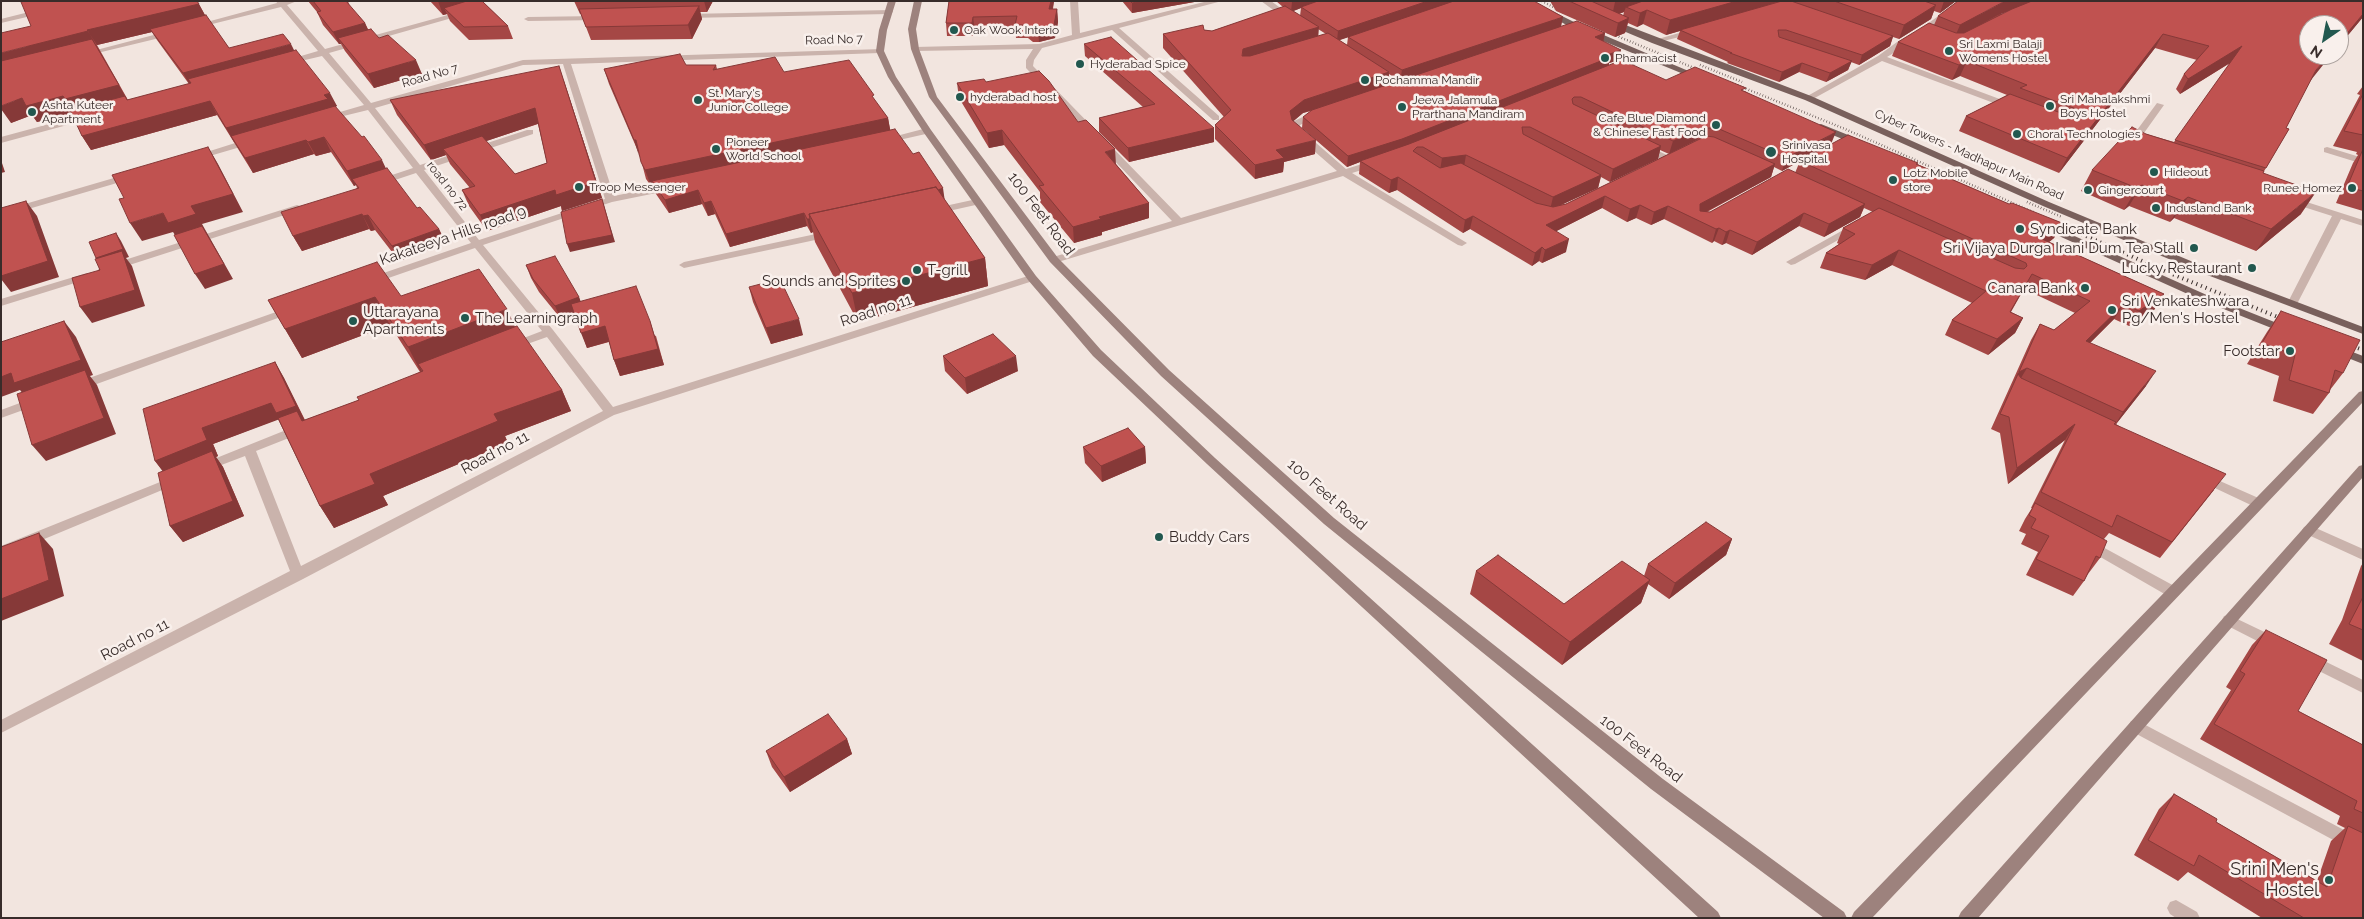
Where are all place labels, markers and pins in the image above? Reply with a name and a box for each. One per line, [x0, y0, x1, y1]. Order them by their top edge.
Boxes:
place label: Oak Wook Interio [964, 23, 1059, 37]
marker: Oak Wook Interio [948, 24, 960, 36]
place label: Sri Laxmi Balaji Womens Hostel [1959, 37, 2048, 65]
marker: Sri Laxmi Balaji Womens Hostel [1943, 45, 1955, 57]
place label: Pharmacist [1615, 51, 1677, 65]
marker: Pharmacist [1599, 52, 1611, 64]
place label: Hyderabad Spice [1090, 57, 1186, 71]
marker: Hyderabad Spice [1074, 58, 1086, 70]
place label: Pochamma Mandir [1375, 73, 1480, 87]
marker: Pochamma Mandir [1359, 74, 1371, 86]
place label: St. Mary's Junior College [708, 86, 788, 114]
place label: hyderabad host [970, 90, 1057, 104]
marker: hyderabad host [954, 91, 966, 103]
place label: Sri Mahalakshmi Boys Hostel [2060, 92, 2150, 120]
place label: Jeeva Jalamula Prarthana Mandiram [1412, 93, 1524, 121]
marker: St. Mary's Junior College [692, 94, 704, 106]
place label: Ashta Kuteer Apartment [42, 98, 113, 126]
marker: Sri Mahalakshmi Boys Hostel [2044, 100, 2056, 112]
marker: Jeeva Jalamula Prarthana Mandiram [1396, 101, 1408, 113]
marker: Ashta Kuteer Apartment [26, 106, 38, 118]
place label: Cafe Blue Diamond & Chinese Fast Food [1593, 111, 1706, 139]
marker: Cafe Blue Diamond & Chinese Fast Food [1710, 119, 1722, 131]
place label: Choral Technologies [2027, 127, 2140, 141]
marker: Choral Technologies [2011, 128, 2023, 140]
place label: Pioneer World School [726, 135, 801, 163]
place label: Srinivasa Hospital [1782, 138, 1831, 166]
marker: Pioneer World School [710, 143, 722, 155]
marker: Srinivasa Hospital [1764, 145, 1778, 159]
place label: Hideout [2164, 165, 2208, 179]
place label: Lotz Mobile store [1903, 166, 1968, 194]
marker: Hideout [2148, 166, 2160, 178]
marker: Lotz Mobile store [1887, 174, 1899, 186]
place label: Troop Messenger [589, 180, 686, 194]
marker: Troop Messenger [573, 181, 585, 193]
place label: Runee Homez [2263, 181, 2342, 195]
marker: Runee Homez [2346, 182, 2358, 194]
place label: Gingercourt [2098, 183, 2164, 197]
marker: Gingercourt [2082, 184, 2094, 196]
place label: Indusland Bank [2166, 201, 2252, 215]
marker: Indusland Bank [2150, 202, 2162, 214]
place label: Syndicate Bank [2030, 220, 2137, 238]
marker: Syndicate Bank [2014, 223, 2026, 235]
place label: Sri Vijaya Durga Irani Dum Tea Stall [1943, 239, 2184, 257]
marker: Sri Vijaya Durga Irani Dum Tea Stall [2188, 242, 2200, 254]
place label: Lucky Restaurant [2121, 259, 2242, 277]
place label: T-grill [927, 261, 967, 279]
marker: Lucky Restaurant [2246, 262, 2258, 274]
marker: T-grill [911, 264, 923, 276]
place label: Sounds and Sprites [762, 272, 896, 290]
marker: Sounds and Sprites [900, 275, 912, 287]
place label: Canara Bank [1988, 279, 2075, 297]
marker: Canara Bank [2079, 282, 2091, 294]
place label: Sri Venkateshwara Pg/Men's Hostel [2122, 292, 2249, 327]
place label: Uttarayana Apartments [363, 303, 444, 338]
marker: Sri Venkateshwara Pg/Men's Hostel [2106, 304, 2118, 316]
place label: The Learningraph [475, 309, 598, 327]
marker: The Learningraph [459, 312, 471, 324]
marker: Uttarayana Apartments [347, 315, 359, 327]
place label: Footstar [2223, 342, 2280, 360]
marker: Footstar [2284, 345, 2296, 357]
place label: Buddy Cars [1169, 528, 1249, 546]
marker: Buddy Cars [1153, 531, 1165, 543]
place label: Srini Men's Hostel [2230, 859, 2319, 902]
marker: Srini Men's Hostel [2323, 874, 2335, 886]

